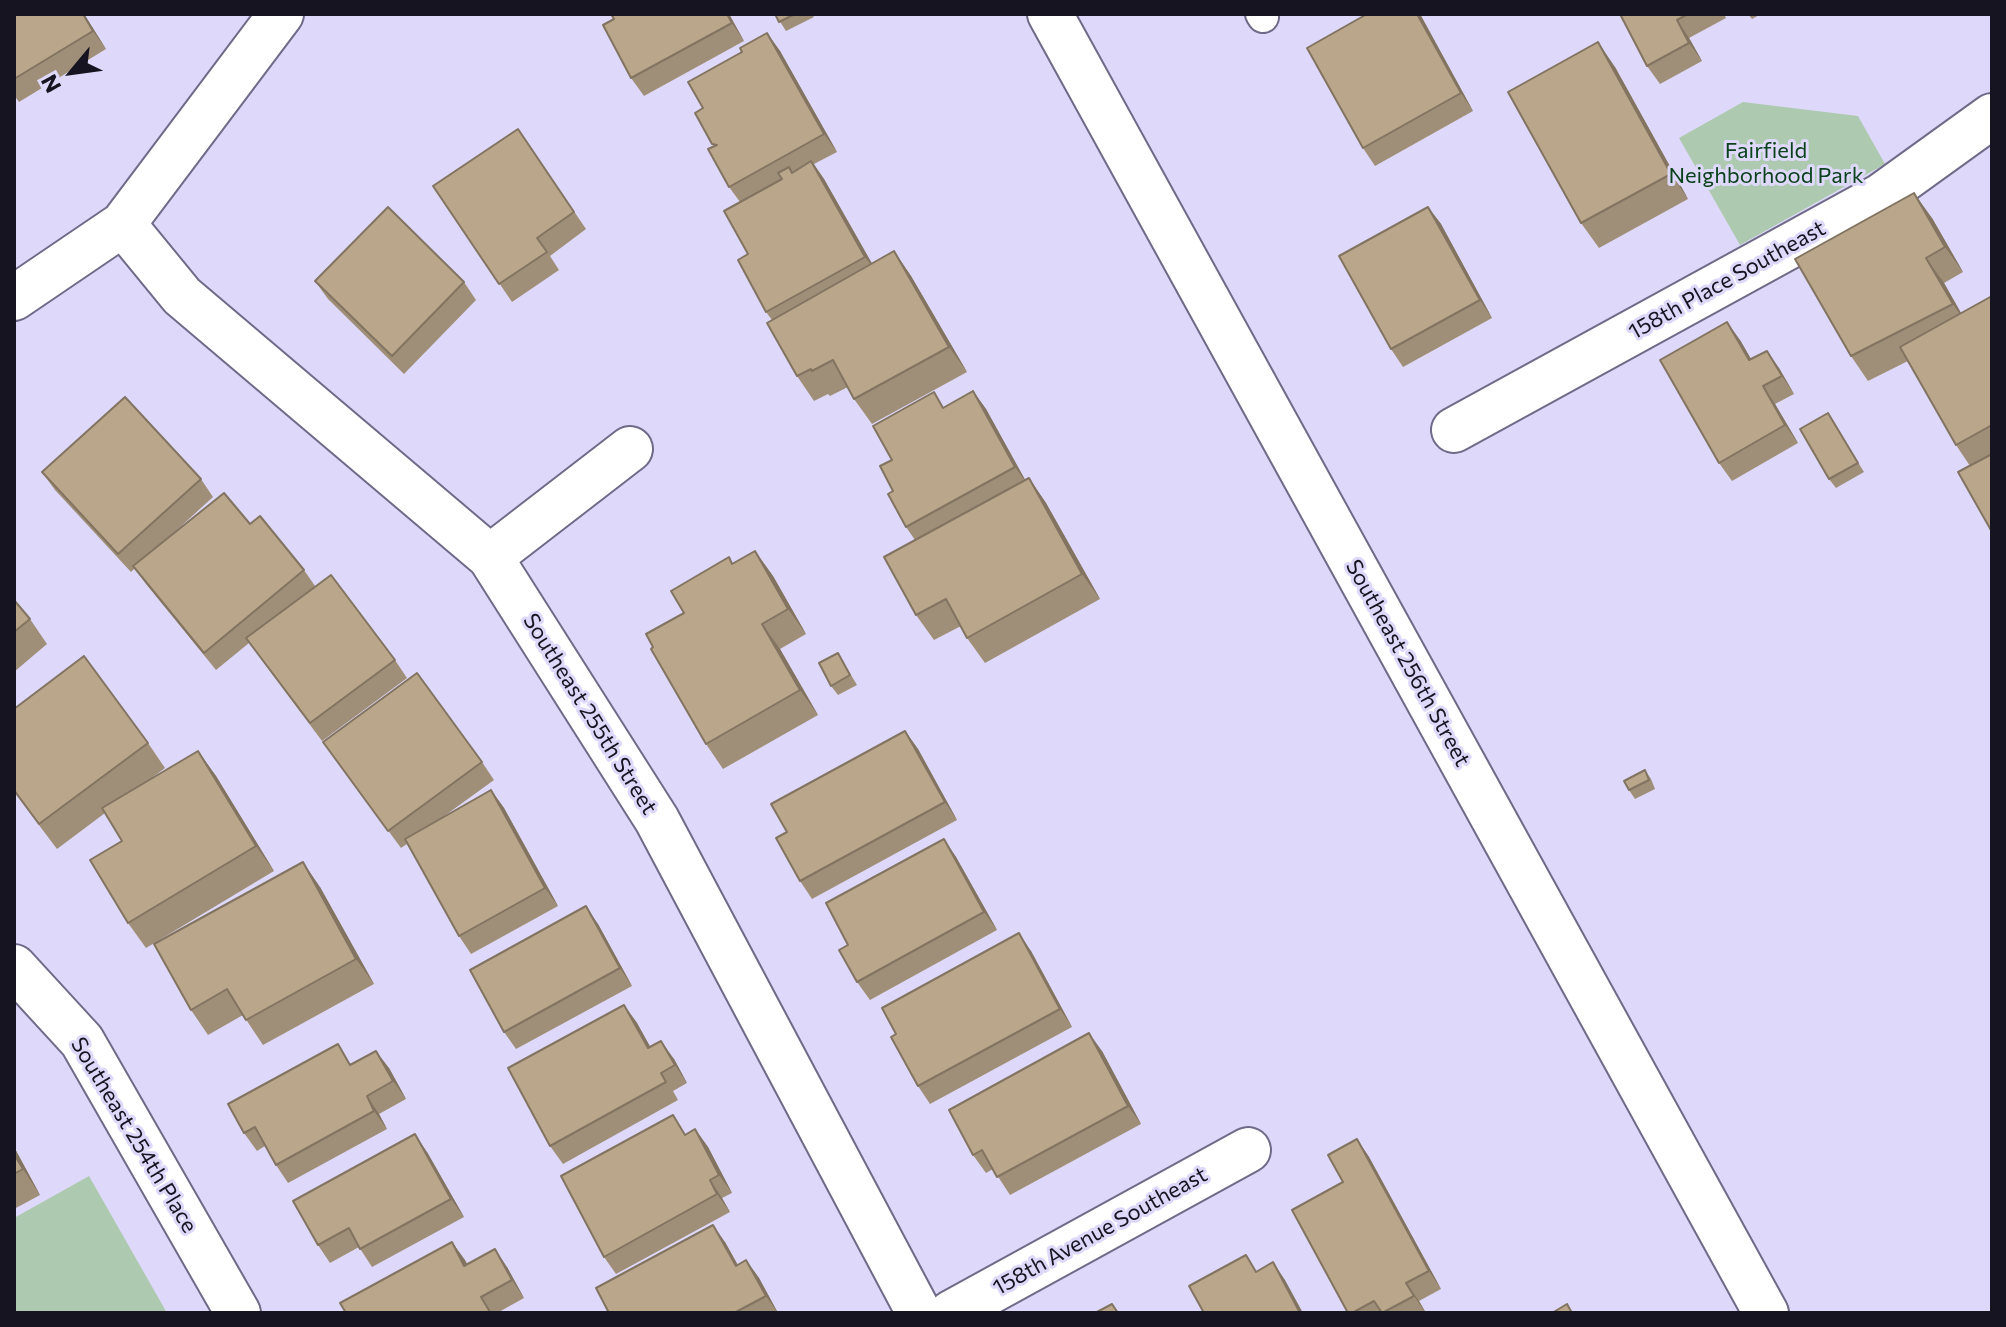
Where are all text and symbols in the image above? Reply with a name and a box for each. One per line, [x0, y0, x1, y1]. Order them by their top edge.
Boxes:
north arrow [32, 32, 112, 112]
text: N [35, 70, 66, 98]
park label: Fairfield Neighborhood Park [1668, 138, 1864, 190]
street label: 158th Place Southeast [1624, 215, 1830, 345]
street label: Southeast 256th Street [1340, 555, 1476, 771]
street label: Southeast 255th Street [517, 609, 663, 819]
street label: Southeast 254th Place [65, 1032, 203, 1238]
street label: 158th Avenue Southeast [988, 1161, 1212, 1301]

